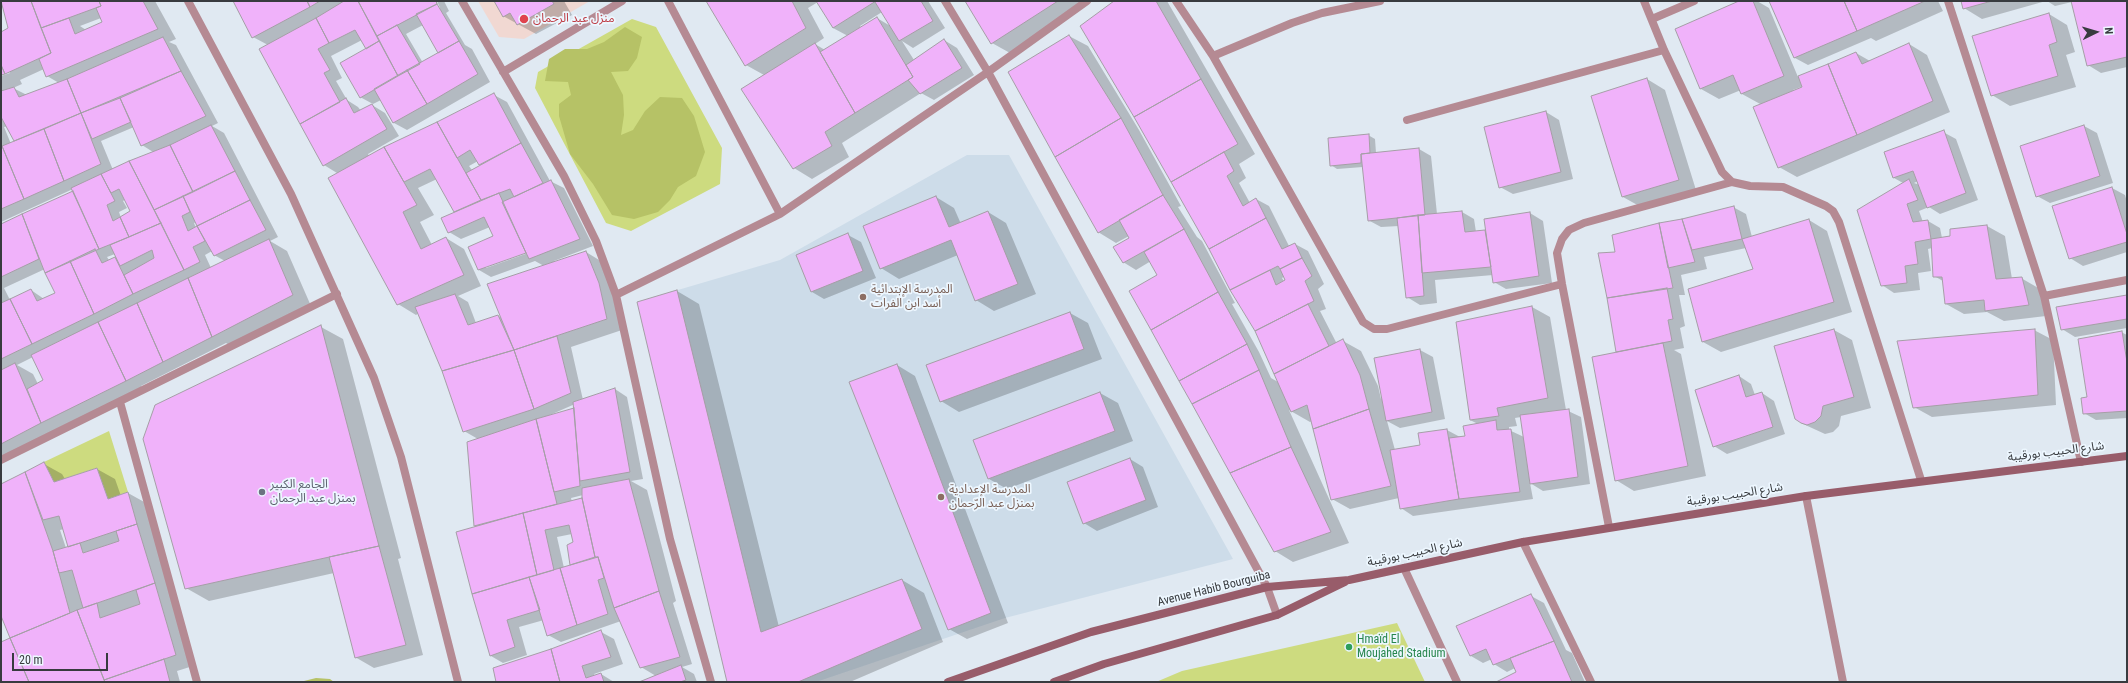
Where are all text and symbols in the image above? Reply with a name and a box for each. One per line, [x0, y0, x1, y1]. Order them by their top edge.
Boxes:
place label: منزل عبد الرحمان [533, 12, 615, 26]
north arrow [2076, 12, 2116, 52]
marker: منزل عبد الرحمان [518, 13, 530, 25]
text: N [2102, 27, 2115, 35]
place label: المدرسة الإبتدائية أسد ابن الفرات [871, 283, 953, 311]
marker: المدرسة الإبتدائية أسد ابن الفرات [858, 292, 868, 302]
street label: شارع الحبيب بورقيبة [2007, 439, 2105, 465]
place label: الجامع الكبير بمنزل عبد الرحمان [270, 478, 355, 506]
street label: شارع الحبيب بورقيبة [1686, 480, 1784, 510]
place label: المدرسة الإعدادية بمنزل عبد الرّحمان [949, 483, 1034, 511]
marker: الجامع الكبير بمنزل عبد الرحمان [257, 487, 267, 497]
marker: المدرسة الإعدادية بمنزل عبد الرّحمان [936, 492, 946, 502]
street label: شارع الحبيب بورقيبة [1366, 536, 1464, 570]
street label: Avenue Habib Bourguiba [1156, 568, 1272, 610]
place label: Hmaïd El Moujahed Stadium [1357, 633, 1446, 661]
marker: Hmaïd El Moujahed Stadium [1344, 642, 1354, 652]
scale bar [14, 645, 110, 671]
text: 20 m [19, 653, 43, 667]

